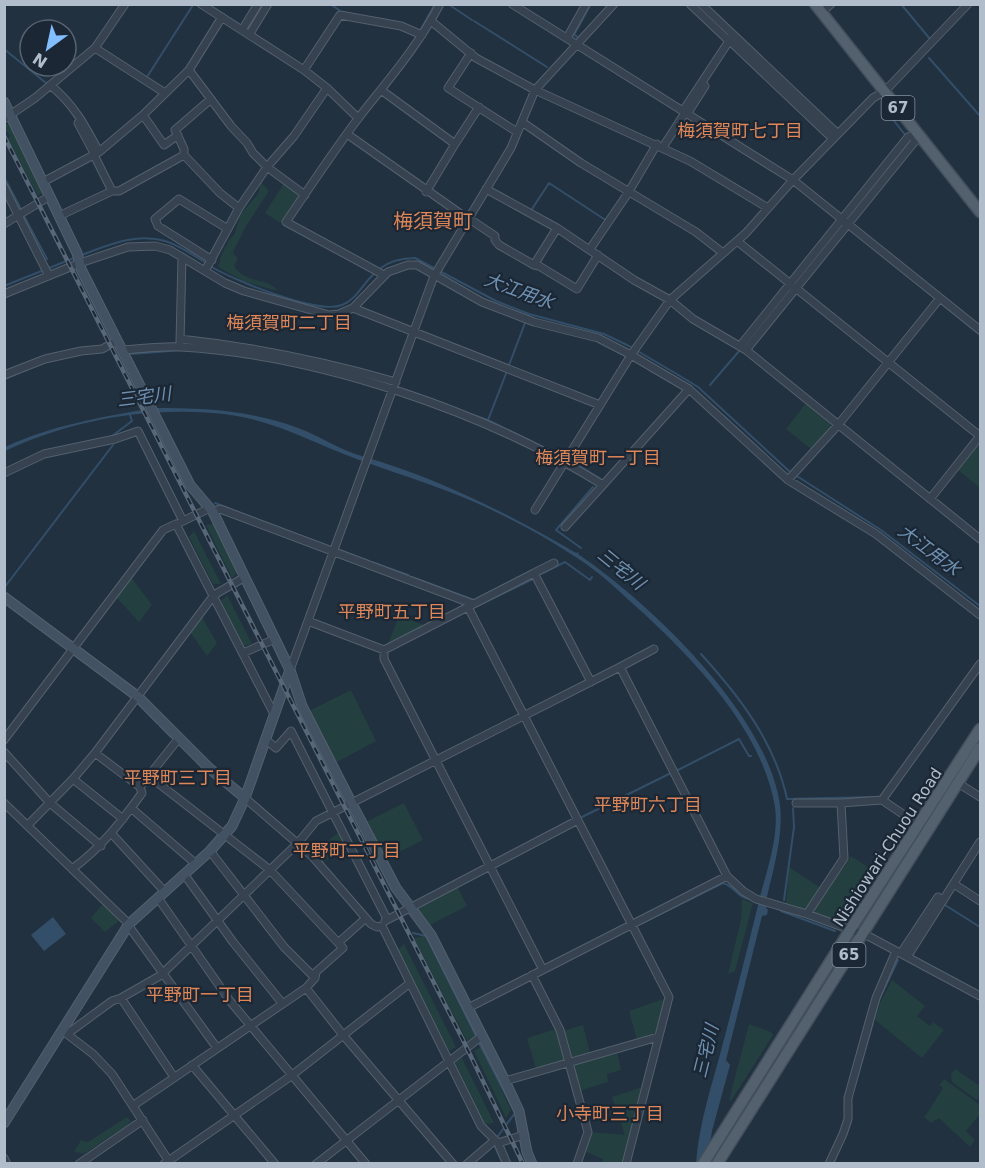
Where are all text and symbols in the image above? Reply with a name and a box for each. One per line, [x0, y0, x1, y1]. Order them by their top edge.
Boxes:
north arrow [18, 18, 78, 78]
text: N [29, 49, 51, 72]
road number: 67 [882, 96, 914, 120]
district label: 梅須賀町七丁目 [677, 120, 803, 141]
district label: 梅須賀町 [393, 209, 473, 233]
water label: 大江用水 [482, 268, 558, 313]
district label: 梅須賀町二丁目 [226, 312, 352, 333]
water label: 三宅川 [116, 383, 174, 410]
district label: 梅須賀町一丁目 [535, 447, 661, 468]
water label: 大江用水 [894, 520, 966, 581]
water label: 三宅川 [594, 543, 650, 595]
district label: 平野町五丁目 [338, 601, 446, 622]
street label: Nishiowari-Chuou Road [829, 764, 946, 930]
district label: 平野町三丁目 [124, 767, 232, 788]
district label: 平野町六丁目 [594, 794, 702, 815]
district label: 平野町二丁目 [293, 840, 401, 861]
road number: 65 [832, 943, 866, 967]
district label: 平野町一丁目 [146, 984, 254, 1005]
water label: 三宅川 [689, 1020, 723, 1080]
district label: 小寺町三丁目 [556, 1103, 664, 1124]

